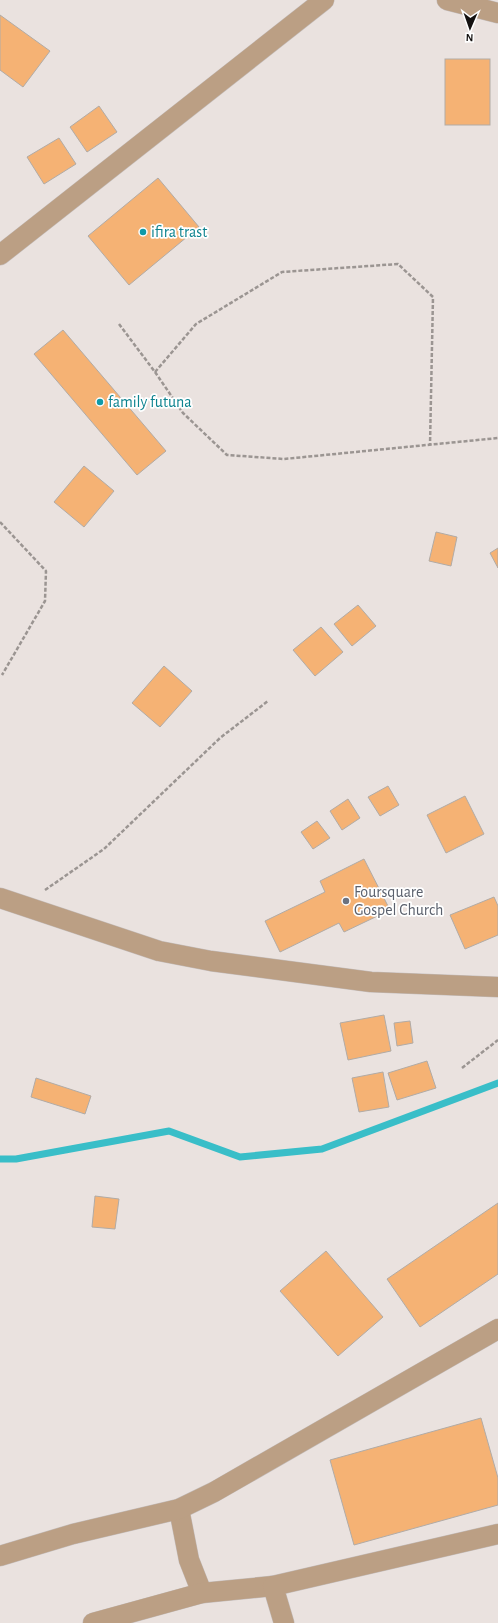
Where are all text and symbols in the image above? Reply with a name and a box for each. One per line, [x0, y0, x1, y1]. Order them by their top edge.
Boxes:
north arrow [450, 8, 490, 48]
text: N [466, 32, 474, 43]
place label: ifira trast [151, 224, 207, 240]
marker: ifira trast [138, 227, 148, 237]
place label: family futuna [108, 394, 192, 411]
marker: family futuna [95, 397, 105, 407]
place label: Foursquare Gospel Church [354, 884, 443, 918]
marker: Foursquare Gospel Church [341, 896, 351, 906]

